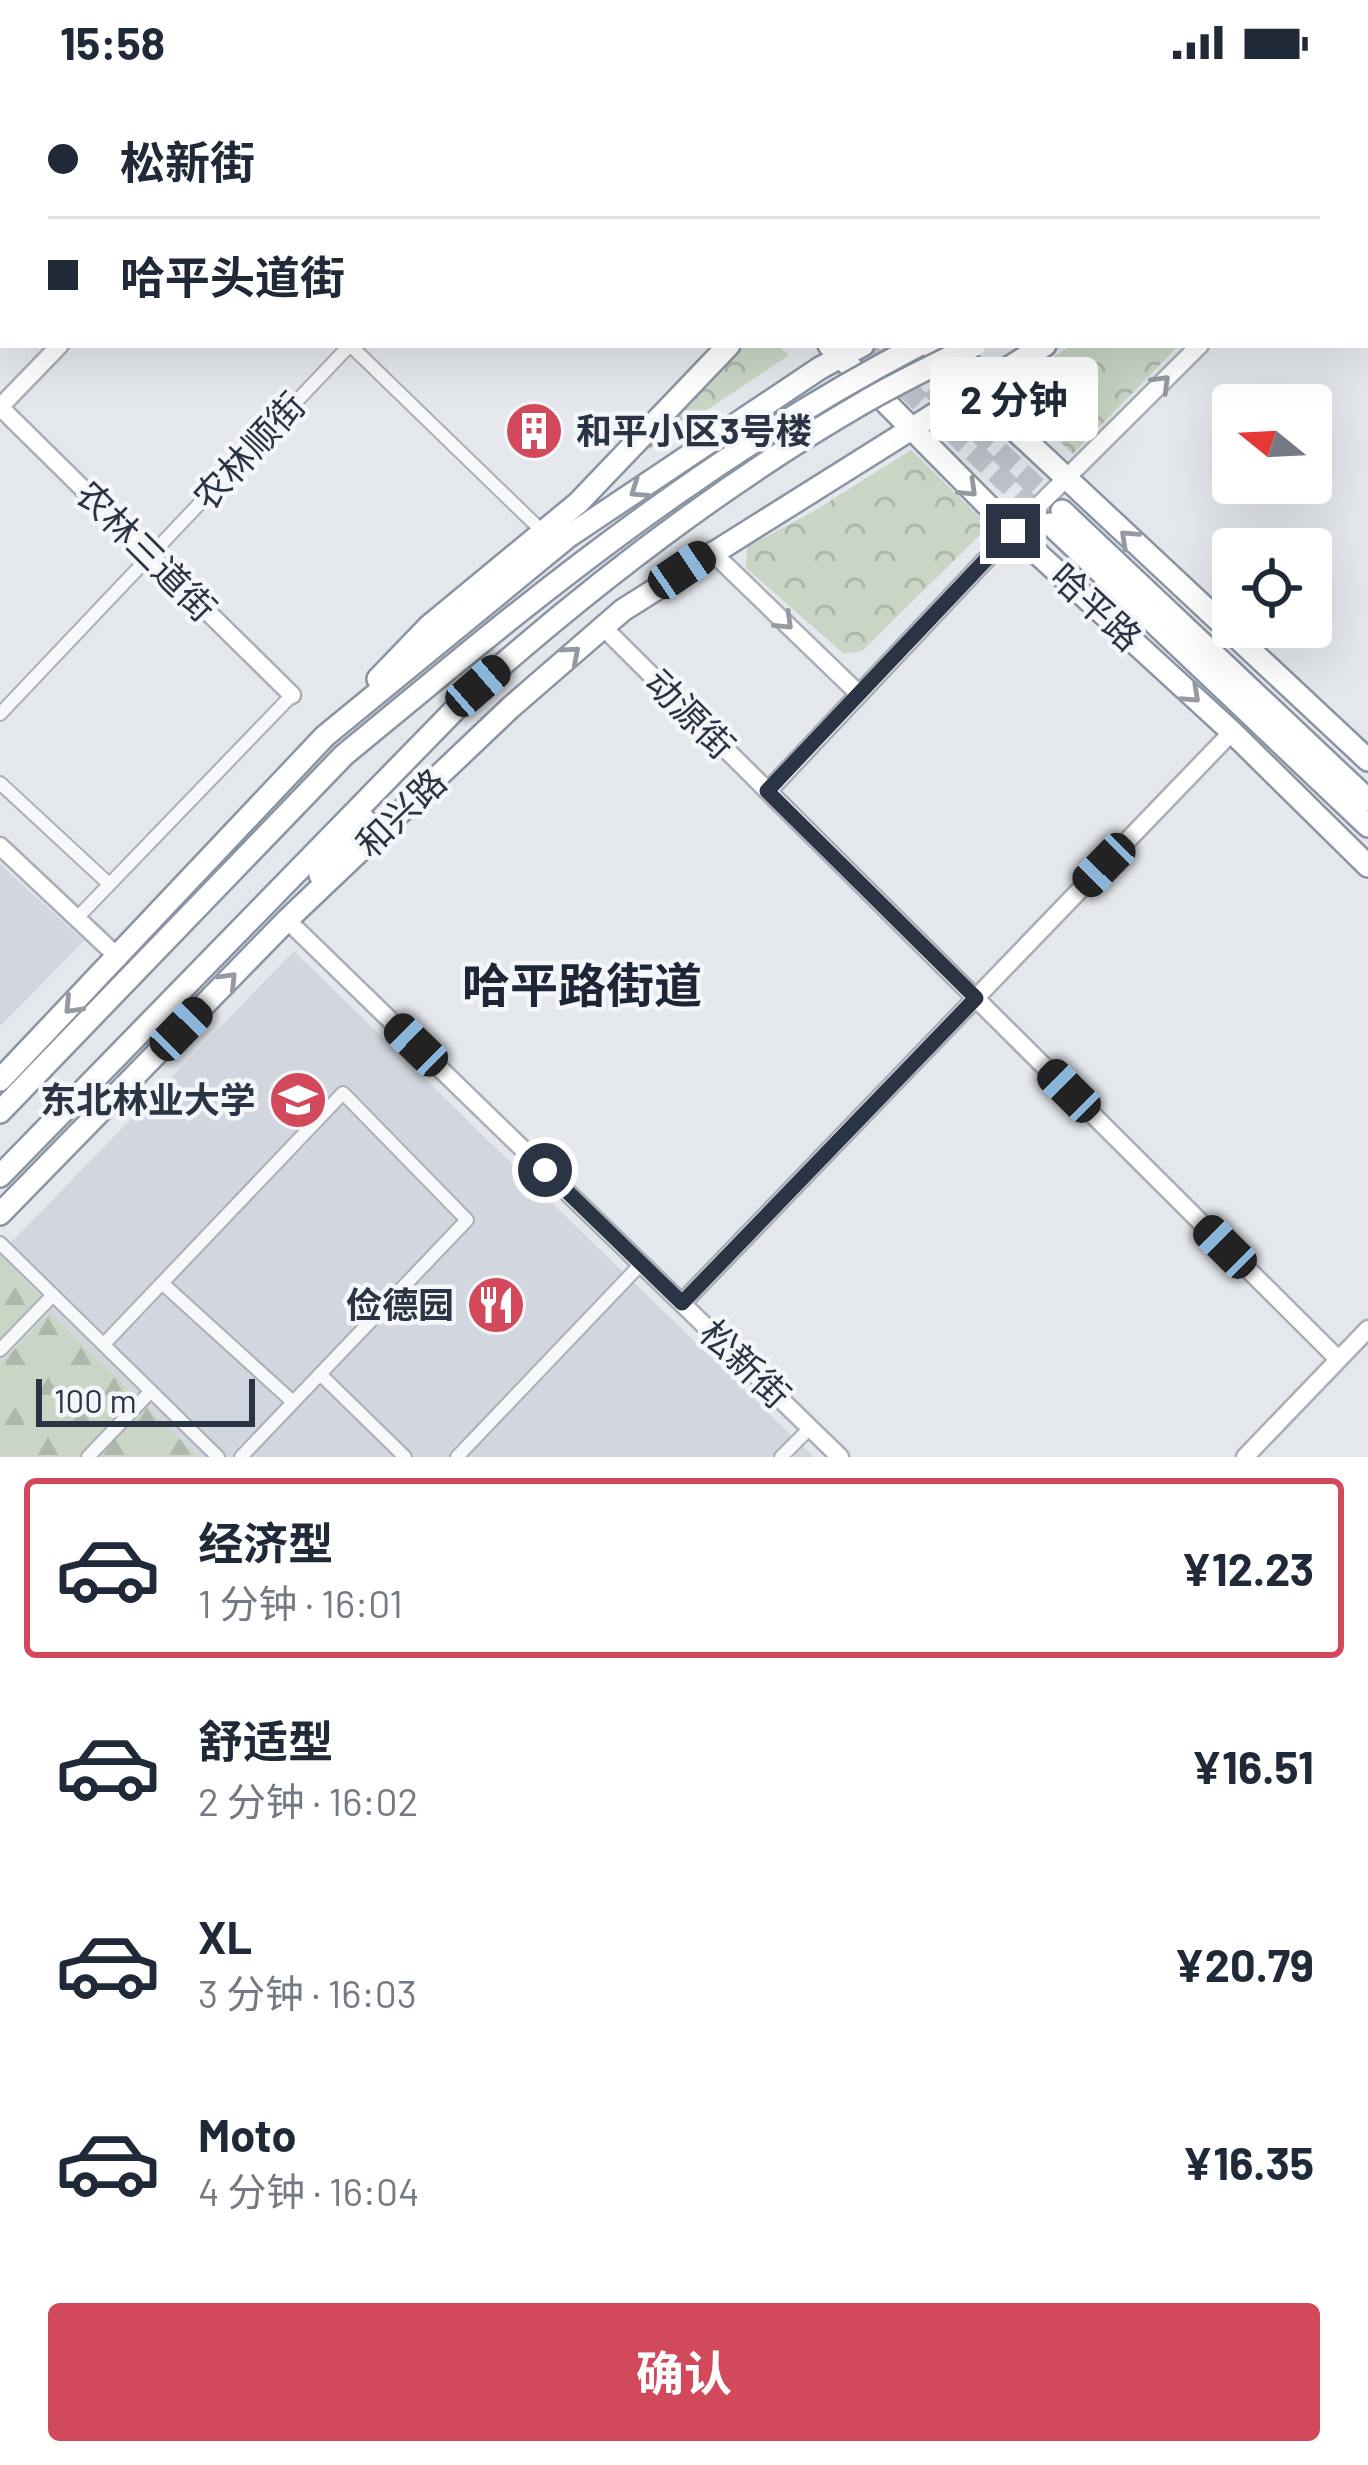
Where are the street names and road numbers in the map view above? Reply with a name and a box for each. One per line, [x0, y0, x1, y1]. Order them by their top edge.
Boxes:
street label: 农林顺街 [183, 383, 313, 517]
street label: 农林三道街 [68, 471, 226, 629]
street label: 哈平路 [1043, 553, 1151, 658]
street label: 动源街 [638, 660, 744, 766]
street label: 和兴路 [346, 759, 454, 865]
street label: 松新街 [692, 1310, 800, 1416]

